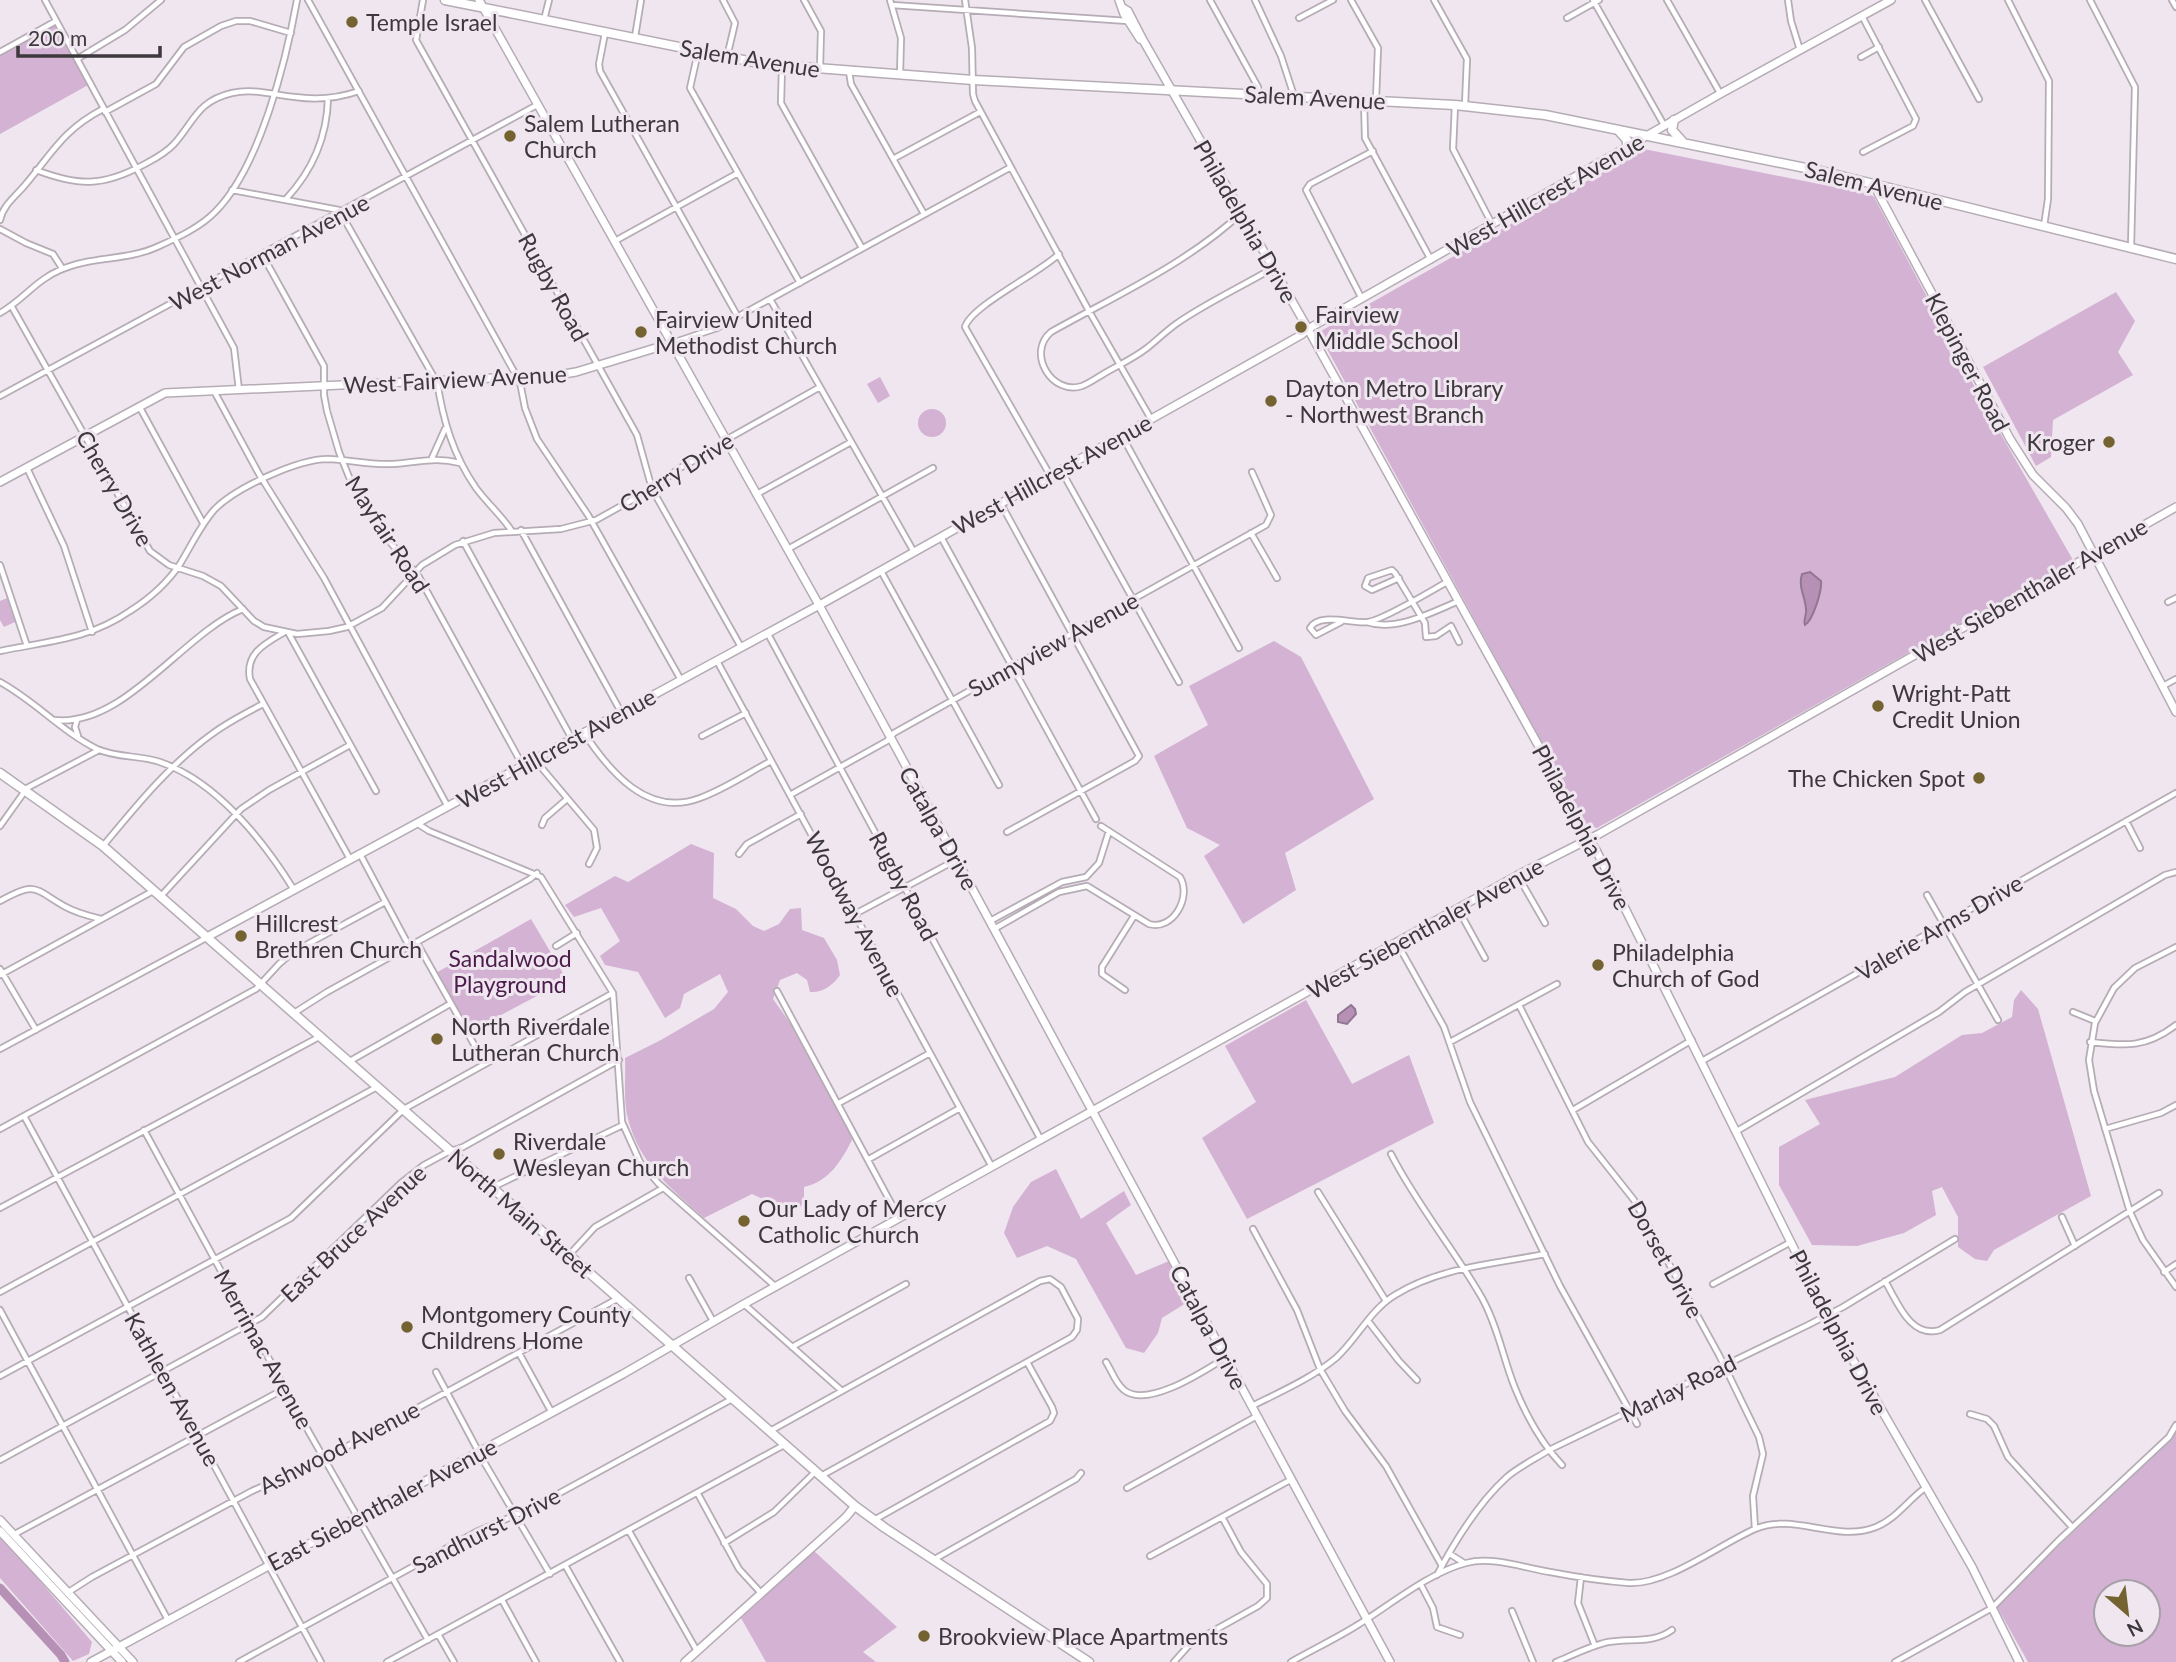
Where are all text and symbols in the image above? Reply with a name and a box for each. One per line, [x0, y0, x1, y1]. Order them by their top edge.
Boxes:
place label: Temple Israel [366, 8, 497, 36]
scale bar [18, 14, 159, 58]
marker: Temple Israel [344, 14, 360, 30]
text: 200 m [28, 25, 87, 50]
street label: Salem Avenue [678, 33, 822, 83]
street label: Salem Avenue [1244, 79, 1386, 115]
place label: Salem Lutheran Church [524, 109, 680, 163]
street label: West Hillcrest Avenue [1441, 127, 1649, 263]
marker: Salem Lutheran Church [502, 128, 518, 144]
street label: Philadelphia Drive [1188, 135, 1304, 307]
street label: Salem Avenue [1802, 154, 1946, 216]
street label: West Norman Avenue [165, 188, 373, 316]
street label: Rugby Road [513, 228, 595, 346]
street label: Klepinger Road [1920, 288, 2016, 436]
place label: Fairview Middle School [1315, 300, 1459, 354]
place label: Fairview United Methodist Church [655, 305, 837, 359]
marker: Fairview Middle School [1293, 319, 1309, 335]
marker: Fairview United Methodist Church [633, 324, 649, 340]
street label: West Fairview Avenue [343, 359, 567, 399]
place label: Dayton Metro Library - Northwest Branch [1285, 374, 1503, 428]
marker: Dayton Metro Library - Northwest Branch [1263, 393, 1279, 409]
street label: West Hillcrest Avenue [948, 408, 1156, 540]
street label: Cherry Drive [71, 425, 159, 551]
street label: Cherry Drive [614, 426, 738, 518]
place label: Kroger [2027, 428, 2096, 456]
marker: Kroger [2101, 434, 2117, 450]
street label: Mayfair Road [340, 470, 436, 598]
street label: West Siebenthaler Avenue [1908, 511, 2152, 669]
street label: Sunnyview Avenue [963, 586, 1143, 702]
place label: Wright-Patt Credit Union [1892, 679, 2021, 733]
street label: West Hillcrest Avenue [452, 682, 660, 814]
marker: Wright-Patt Credit Union [1870, 698, 1886, 714]
street label: Philadelphia Drive [1527, 740, 1637, 914]
street label: Catalpa Drive [894, 761, 984, 895]
place label: The Chicken Spot [1788, 764, 1966, 792]
marker: The Chicken Spot [1971, 770, 1987, 786]
street label: Woodway Avenue [800, 827, 910, 1001]
street label: Rugby Road [864, 827, 944, 945]
street label: West Siebenthaler Avenue [1302, 851, 1548, 1005]
street label: Valerie Arms Drive [1851, 868, 2027, 986]
place label: Hillcrest Brethren Church [255, 909, 422, 963]
marker: Hillcrest Brethren Church [233, 928, 249, 944]
place label: Philadelphia Church of God [1612, 938, 1760, 992]
park label: Sandalwood Playground [448, 944, 572, 998]
marker: Philadelphia Church of God [1590, 957, 1606, 973]
place label: North Riverdale Lutheran Church [451, 1012, 619, 1066]
marker: North Riverdale Lutheran Church [429, 1031, 445, 1047]
place label: Riverdale Wesleyan Church [513, 1127, 689, 1181]
street label: North Main Street [443, 1142, 600, 1284]
marker: Riverdale Wesleyan Church [491, 1146, 507, 1162]
street label: East Bruce Avenue [274, 1158, 432, 1308]
place label: Our Lady of Mercy Catholic Church [758, 1194, 946, 1248]
street label: Dorset Drive [1622, 1196, 1710, 1322]
marker: Our Lady of Mercy Catholic Church [736, 1213, 752, 1229]
street label: Philadelphia Drive [1784, 1245, 1894, 1419]
street label: Catalpa Drive [1165, 1260, 1253, 1394]
street label: Merrimac Avenue [209, 1264, 319, 1434]
place label: Montgomery County Childrens Home [421, 1300, 631, 1354]
street label: Kathleen Avenue [119, 1307, 227, 1471]
marker: Montgomery County Childrens Home [399, 1319, 415, 1335]
street label: Marlay Road [1615, 1348, 1741, 1428]
street label: Ashwood Avenue [254, 1394, 424, 1500]
street label: East Siebenthaler Avenue [263, 1432, 501, 1576]
street label: Sandhurst Drive [407, 1481, 565, 1579]
north arrow [2092, 1578, 2162, 1648]
text: N [2123, 1615, 2147, 1642]
place label: Brookview Place Apartments [938, 1622, 1228, 1650]
marker: Brookview Place Apartments [916, 1628, 932, 1644]

